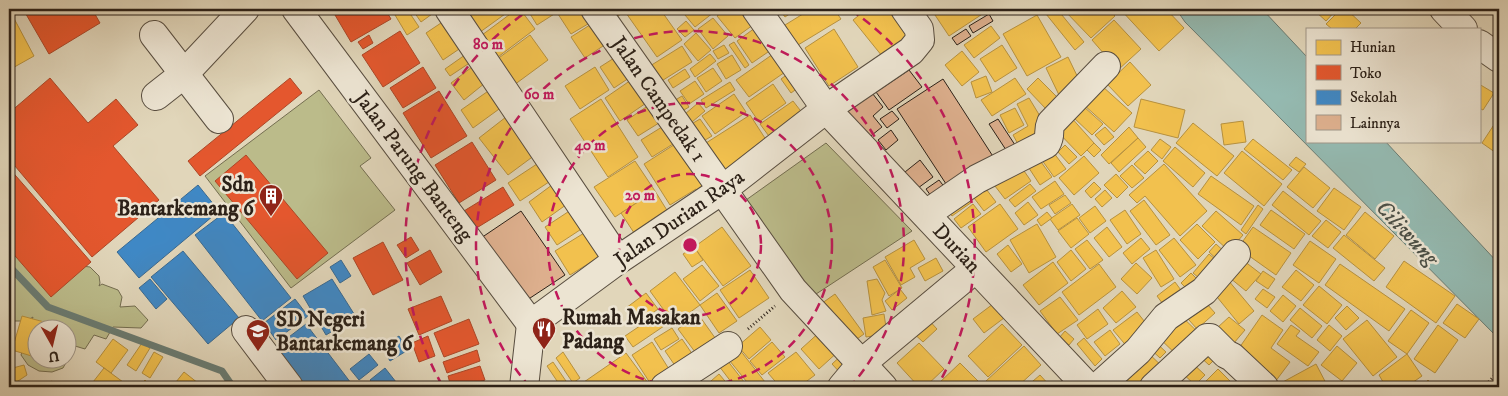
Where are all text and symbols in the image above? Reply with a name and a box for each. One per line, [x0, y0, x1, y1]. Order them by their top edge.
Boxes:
legend [1306, 28, 1480, 142]
street label: Jalan Campedak 1 [604, 30, 711, 167]
text: 80 m [473, 35, 504, 54]
text: Hunian [1350, 38, 1396, 57]
text: Toko [1350, 64, 1382, 83]
street label: Jalan Parung Banteng [347, 84, 479, 248]
text: 60 m [524, 85, 555, 104]
text: Sekolah [1350, 88, 1397, 107]
text: Lainnya [1350, 114, 1401, 133]
text: 40 m [573, 136, 606, 155]
street label: Jalan Durian Raya [608, 164, 750, 274]
place label: Sdn Bantarkemang 6 [117, 172, 255, 222]
building icon: Sdn Bantarkemang 6 [258, 183, 284, 217]
text: 20 m [625, 186, 656, 205]
water label: Ciliwung [1370, 195, 1445, 273]
street label: Durian [927, 218, 986, 279]
centre of rings [681, 236, 699, 254]
place label: Rumah Masakan Padang [562, 305, 702, 355]
place label: SD Negeri Bantarkemang 6 [276, 307, 414, 357]
restaurant icon: Rumah Masakan Padang [531, 316, 557, 350]
north arrow [28, 318, 78, 368]
school or university icon: SD Negeri Bantarkemang 6 [245, 318, 271, 352]
text: U [47, 346, 60, 366]

